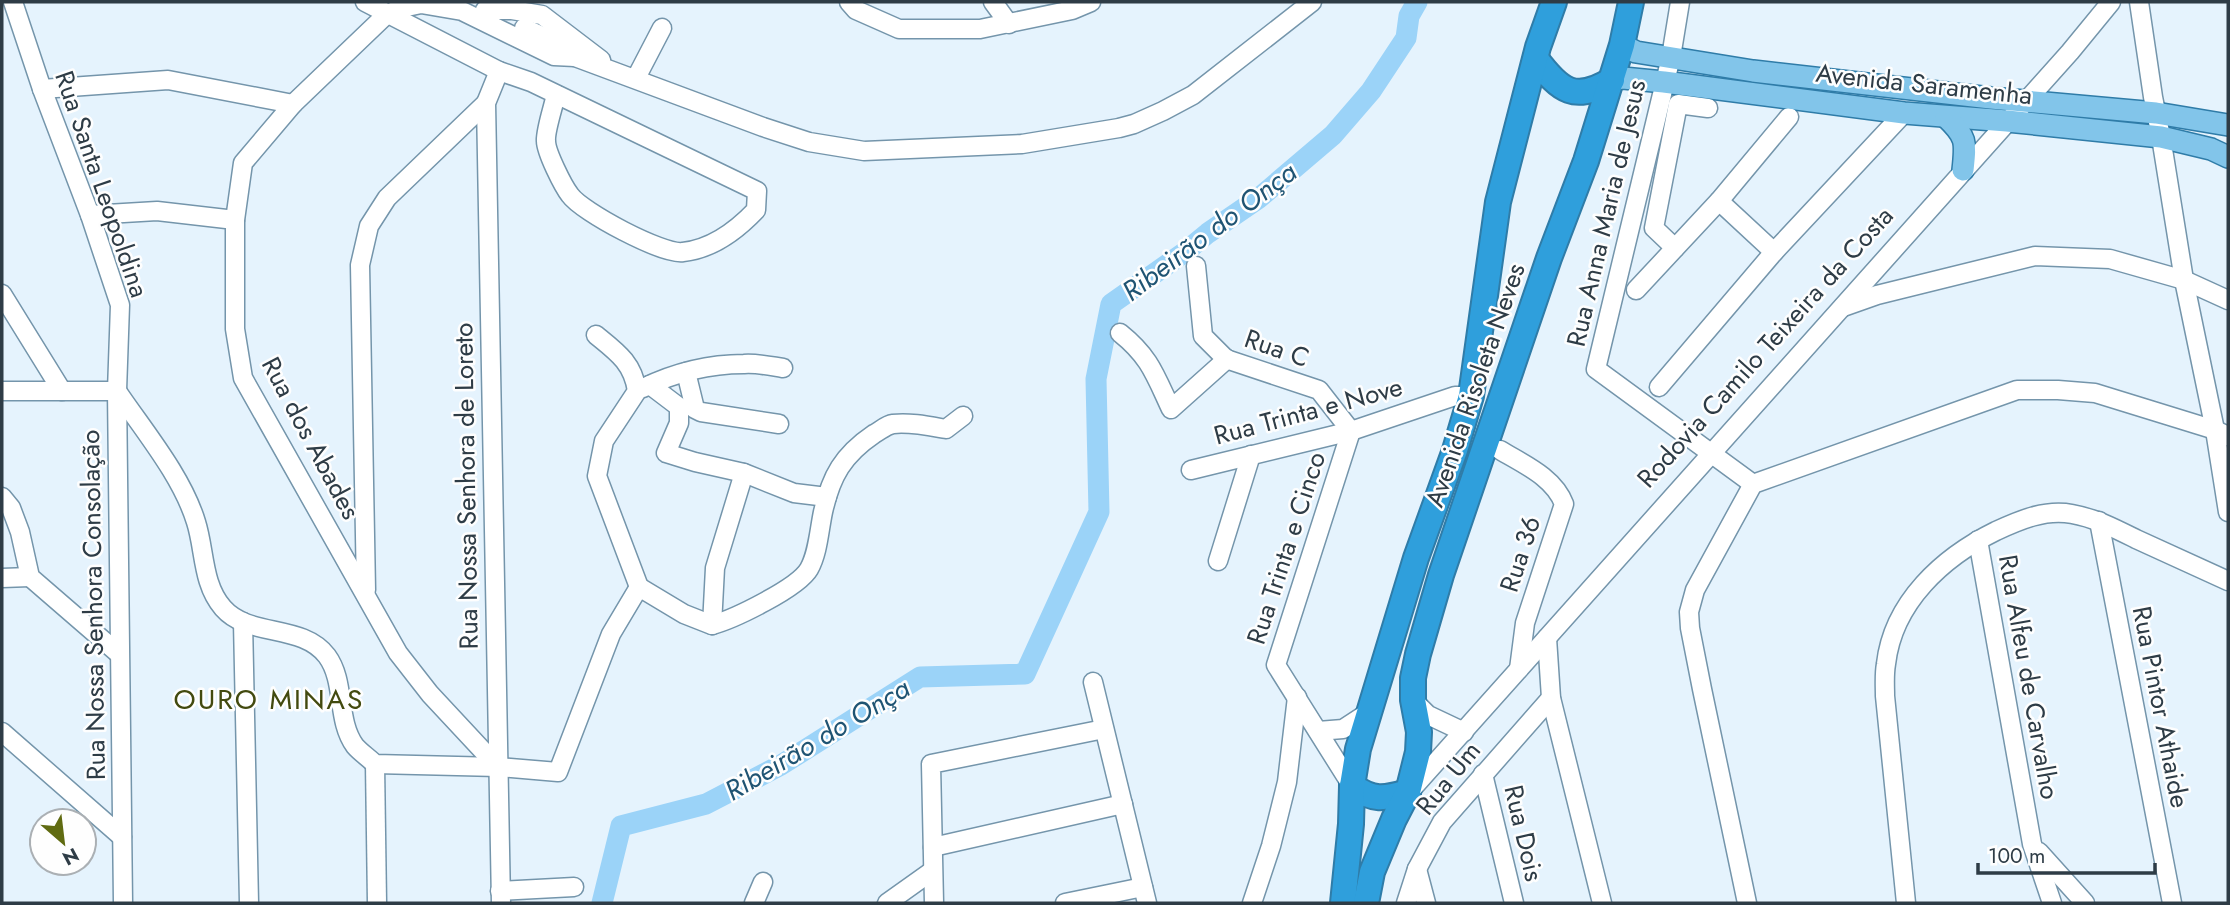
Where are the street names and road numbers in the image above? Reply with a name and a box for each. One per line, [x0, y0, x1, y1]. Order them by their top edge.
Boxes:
street label: Avenida Saramenha [1814, 54, 2034, 114]
street label: Rua Santa Leopoldina [45, 66, 159, 302]
street label: Rua Anna Maria de Jesus [1557, 76, 1655, 350]
street label: Rodovia Camilo Teixeira da Costa [1628, 198, 1902, 496]
street label: Avenida Risoleta Neves [1415, 258, 1535, 512]
street label: Rua C [1239, 319, 1315, 377]
street label: Rua Nossa Senhora de Loreto [444, 322, 488, 650]
street label: Rua dos Abades [252, 350, 370, 526]
street label: Rua Trinta e Nove [1209, 368, 1407, 454]
street label: Rua Nossa Senhora Consolação [71, 429, 115, 781]
street label: Rua Trinta e Cinco [1237, 447, 1335, 649]
street label: Rua 36 [1490, 511, 1550, 597]
street label: Rua Alfeu de Carvalho [1989, 552, 2069, 802]
street label: Rua Pintor Athaide [2123, 603, 2199, 811]
street label: Rua Um [1406, 733, 1490, 823]
street label: Rua Dois [1495, 781, 1553, 885]

